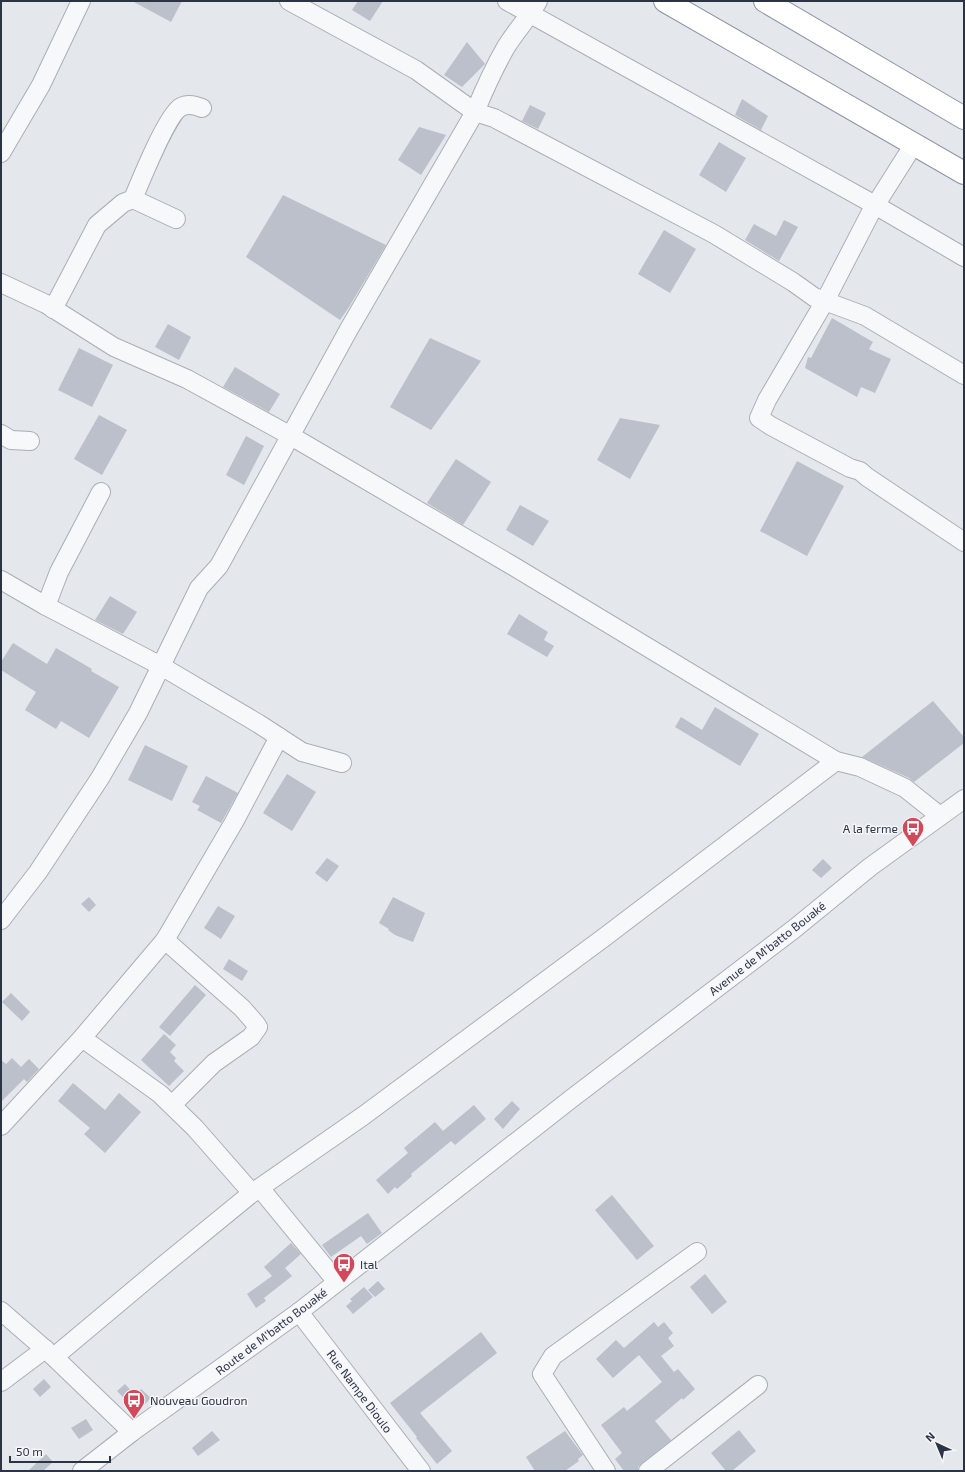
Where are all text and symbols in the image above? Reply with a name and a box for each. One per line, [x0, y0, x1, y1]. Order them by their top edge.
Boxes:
bus stop icon: A la ferme [900, 815, 926, 848]
place label: A la ferme [843, 821, 898, 835]
street label: Avenue de M'batto Bouaké [706, 898, 828, 998]
bus stop icon: Ital [331, 1251, 357, 1284]
place label: Ital [360, 1257, 378, 1271]
street label: Route de M'batto Bouaké [213, 1285, 329, 1377]
street label: Rue Nampe Dioulo [324, 1347, 396, 1435]
bus stop icon: Nouveau Goudron [121, 1387, 147, 1420]
place label: Nouveau Goudron [150, 1393, 247, 1407]
north arrow [917, 1424, 957, 1464]
text: N [922, 1429, 937, 1444]
scale bar [10, 1438, 110, 1464]
text: 50 m [16, 1444, 43, 1458]

